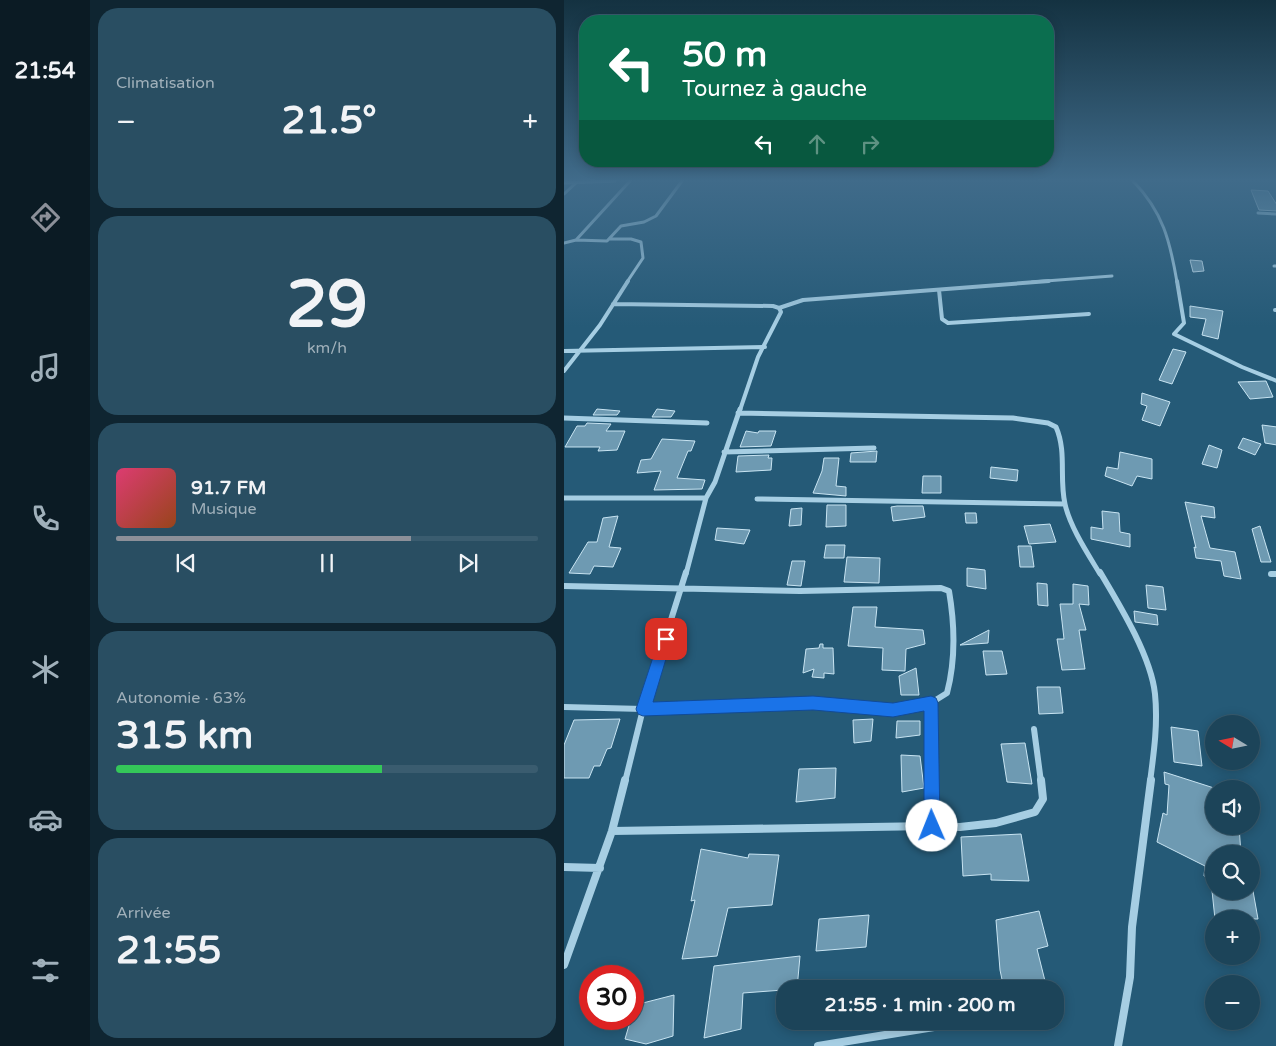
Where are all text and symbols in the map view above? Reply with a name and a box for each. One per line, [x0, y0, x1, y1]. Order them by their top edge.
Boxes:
text: 50 m [682, 34, 767, 76]
icon: left [599, 35, 664, 100]
text: 21:54 [15, 58, 75, 84]
text: Climatisation [116, 73, 215, 93]
text: Tournez à gauche [682, 76, 867, 102]
text: 21.5° [282, 98, 377, 144]
text: − [116, 105, 136, 139]
text: + [522, 105, 538, 139]
icon: left [750, 130, 778, 158]
icon: ahead [803, 130, 831, 158]
icon: right [856, 130, 884, 158]
icon: directions [28, 200, 63, 235]
text: 29 [286, 266, 368, 345]
text: km/h [307, 338, 347, 358]
icon: music [28, 350, 63, 385]
text: 91.7 FM [191, 477, 266, 499]
text: Musique [191, 499, 257, 519]
icon: phone [28, 501, 63, 536]
icon: previous [172, 549, 200, 577]
icon: pause [313, 549, 341, 577]
icon: next [454, 549, 482, 577]
pin [645, 618, 687, 660]
icon: arrive [652, 625, 680, 653]
icon: climate [28, 652, 63, 687]
text: Autonomie · 63% [116, 688, 246, 708]
text: 315 km [116, 713, 253, 759]
north arrow [1205, 715, 1260, 770]
map controls [1205, 715, 1260, 1030]
button: sound [1205, 780, 1260, 835]
position arrow [905, 799, 957, 851]
icon: car [28, 802, 63, 837]
button: search [1205, 845, 1260, 900]
text: Arrivée [116, 903, 171, 923]
button: + [1205, 910, 1260, 965]
text: 21:55 [116, 928, 221, 974]
icon: filters [28, 953, 63, 988]
speed limit sign: 30 [579, 965, 644, 1030]
button: − [1205, 975, 1260, 1030]
text: 21:55 · 1 min · 200 m [824, 994, 1016, 1016]

